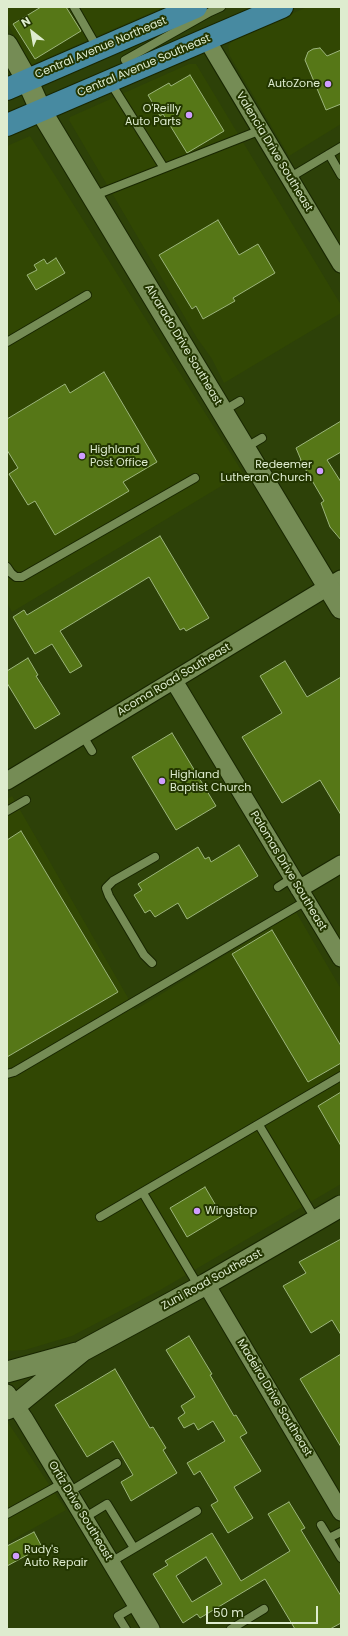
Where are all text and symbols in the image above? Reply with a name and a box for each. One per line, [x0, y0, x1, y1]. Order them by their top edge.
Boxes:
north arrow [12, 12, 52, 52]
text: N [18, 13, 33, 31]
street label: Central Avenue Northeast [33, 14, 169, 82]
street label: Central Avenue Southeast [75, 32, 213, 100]
place label: AutoZone [268, 77, 320, 91]
marker: AutoZone [323, 79, 333, 89]
street label: Valencia Drive Southeast [233, 90, 315, 214]
place label: O'Reilly Auto Parts [125, 102, 181, 128]
marker: O'Reilly Auto Parts [184, 110, 194, 120]
street label: Alvarado Drive Southeast [142, 282, 224, 408]
place label: Highland Post Office [90, 443, 148, 469]
marker: Highland Post Office [77, 451, 87, 461]
place label: Redeemer Lutheran Church [220, 458, 312, 484]
marker: Redeemer Lutheran Church [315, 466, 325, 476]
street label: Acoma Road Southeast [115, 641, 233, 719]
place label: Highland Baptist Church [170, 768, 251, 794]
marker: Highland Baptist Church [157, 776, 167, 786]
street label: Palomas Drive Southeast [247, 809, 329, 933]
place label: Wingstop [205, 1204, 257, 1218]
marker: Wingstop [192, 1206, 202, 1216]
street label: Zuni Road Southeast [159, 1247, 265, 1313]
street label: Madeira Drive Southeast [234, 1337, 314, 1459]
street label: Ortiz Drive Southeast [45, 1459, 115, 1563]
place label: Rudy's Auto Repair [24, 1543, 88, 1569]
marker: Rudy's Auto Repair [11, 1551, 21, 1561]
scale bar [208, 1598, 320, 1624]
text: 50 m [213, 1604, 244, 1621]

